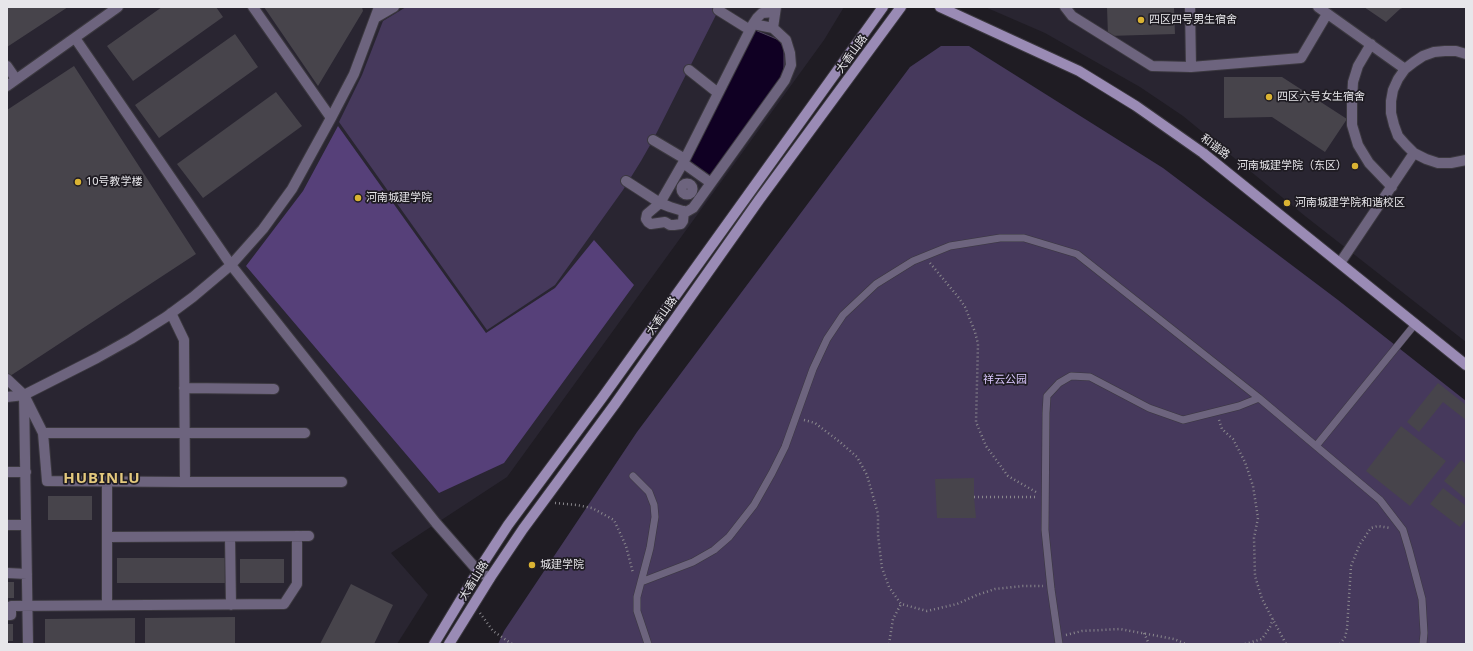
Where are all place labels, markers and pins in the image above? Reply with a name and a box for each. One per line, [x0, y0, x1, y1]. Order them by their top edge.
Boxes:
place label: 四区四号男生宿舍 [1149, 13, 1237, 27]
marker: 四区四号男生宿舍 [1136, 15, 1146, 25]
place label: 四区六号女生宿舍 [1277, 90, 1365, 104]
marker: 四区六号女生宿舍 [1264, 92, 1274, 102]
place label: 河南城建学院（东区） [1237, 159, 1347, 173]
marker: 河南城建学院（东区） [1350, 161, 1360, 171]
place label: 10号教学楼 [86, 175, 143, 189]
marker: 10号教学楼 [73, 177, 83, 187]
place label: 河南城建学院 [366, 191, 432, 205]
marker: 河南城建学院 [353, 193, 363, 203]
place label: 河南城建学院和谐校区 [1295, 196, 1405, 210]
marker: 河南城建学院和谐校区 [1282, 198, 1292, 208]
place label: 城建学院 [540, 558, 584, 572]
marker: 城建学院 [527, 560, 537, 570]

